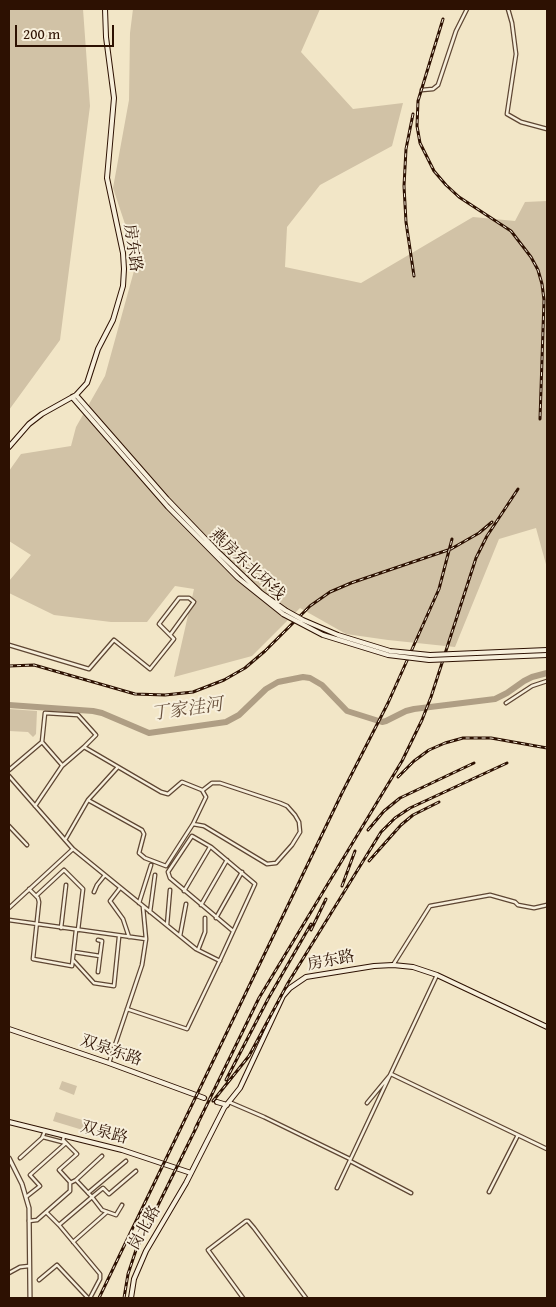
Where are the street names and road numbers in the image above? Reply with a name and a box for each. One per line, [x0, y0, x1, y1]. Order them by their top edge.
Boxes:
street label: 房东路 [119, 223, 145, 273]
street label: 燕房东北环线 [205, 525, 289, 605]
street label: 房东路 [306, 947, 356, 975]
street label: 双泉东路 [78, 1032, 144, 1070]
street label: 双泉路 [78, 1118, 130, 1148]
street label: 岗北路 [125, 1202, 165, 1254]

